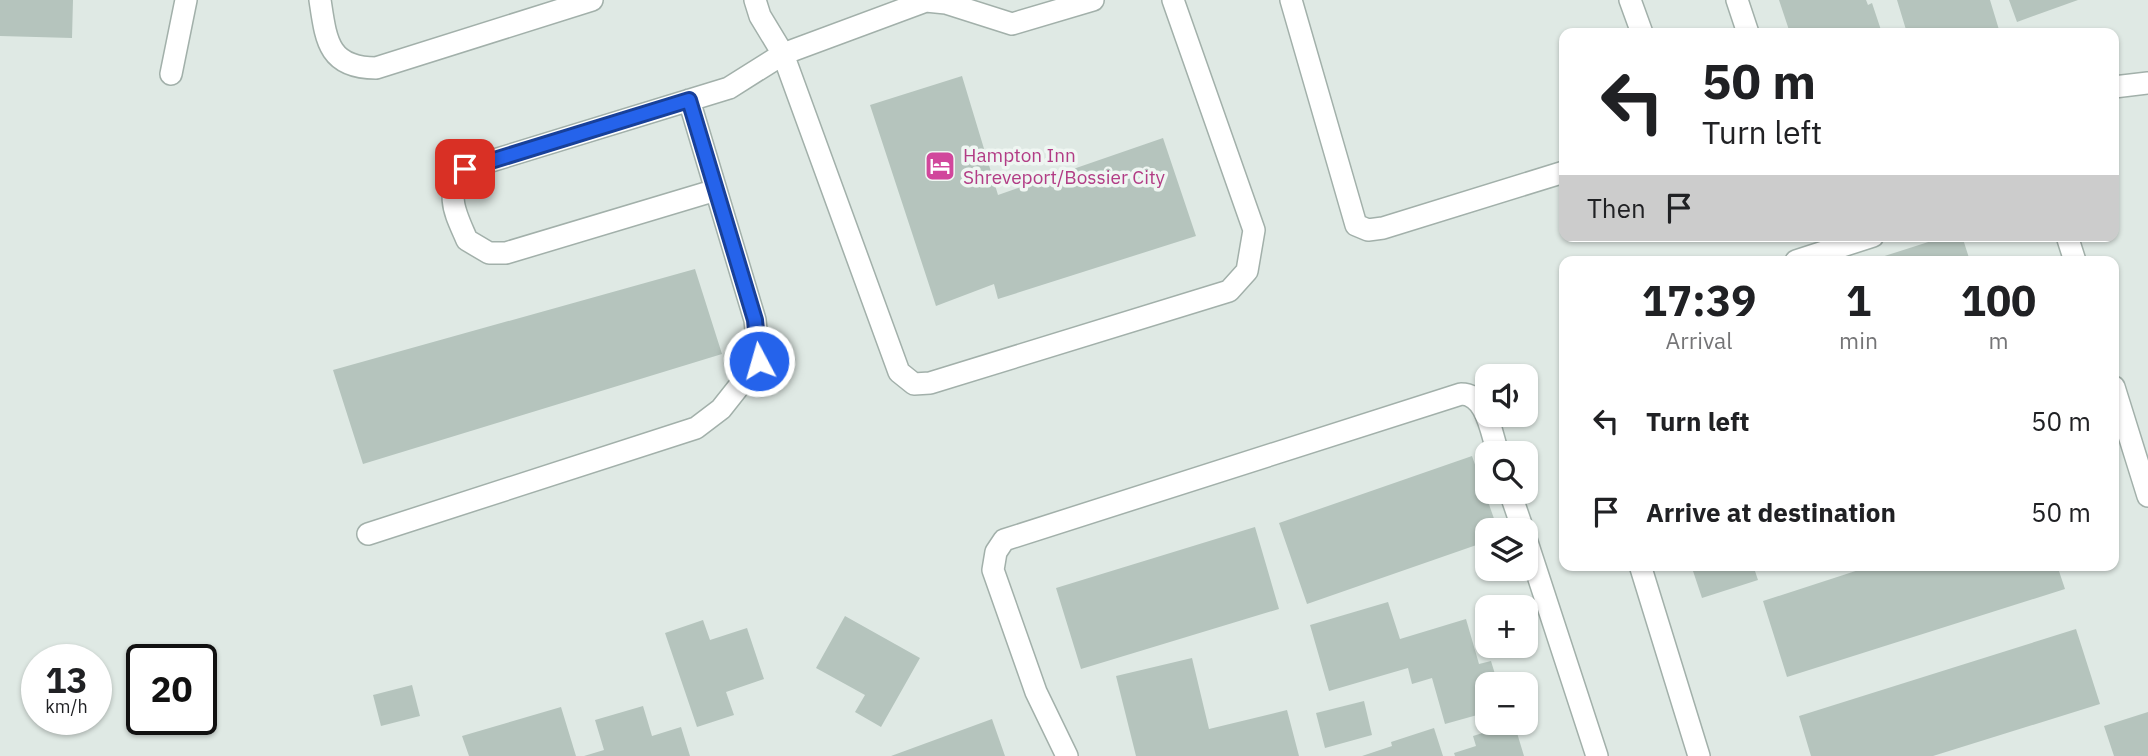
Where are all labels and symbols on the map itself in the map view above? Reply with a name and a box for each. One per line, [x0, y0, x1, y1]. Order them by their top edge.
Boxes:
pin [435, 139, 495, 199]
place label: Hampton Inn Shreveport/Bossier City [963, 143, 1166, 189]
hotel icon: Hampton Inn Shreveport/Bossier City [923, 149, 957, 183]
position arrow [722, 324, 796, 398]
speed limit sign: 20 [126, 644, 217, 735]

